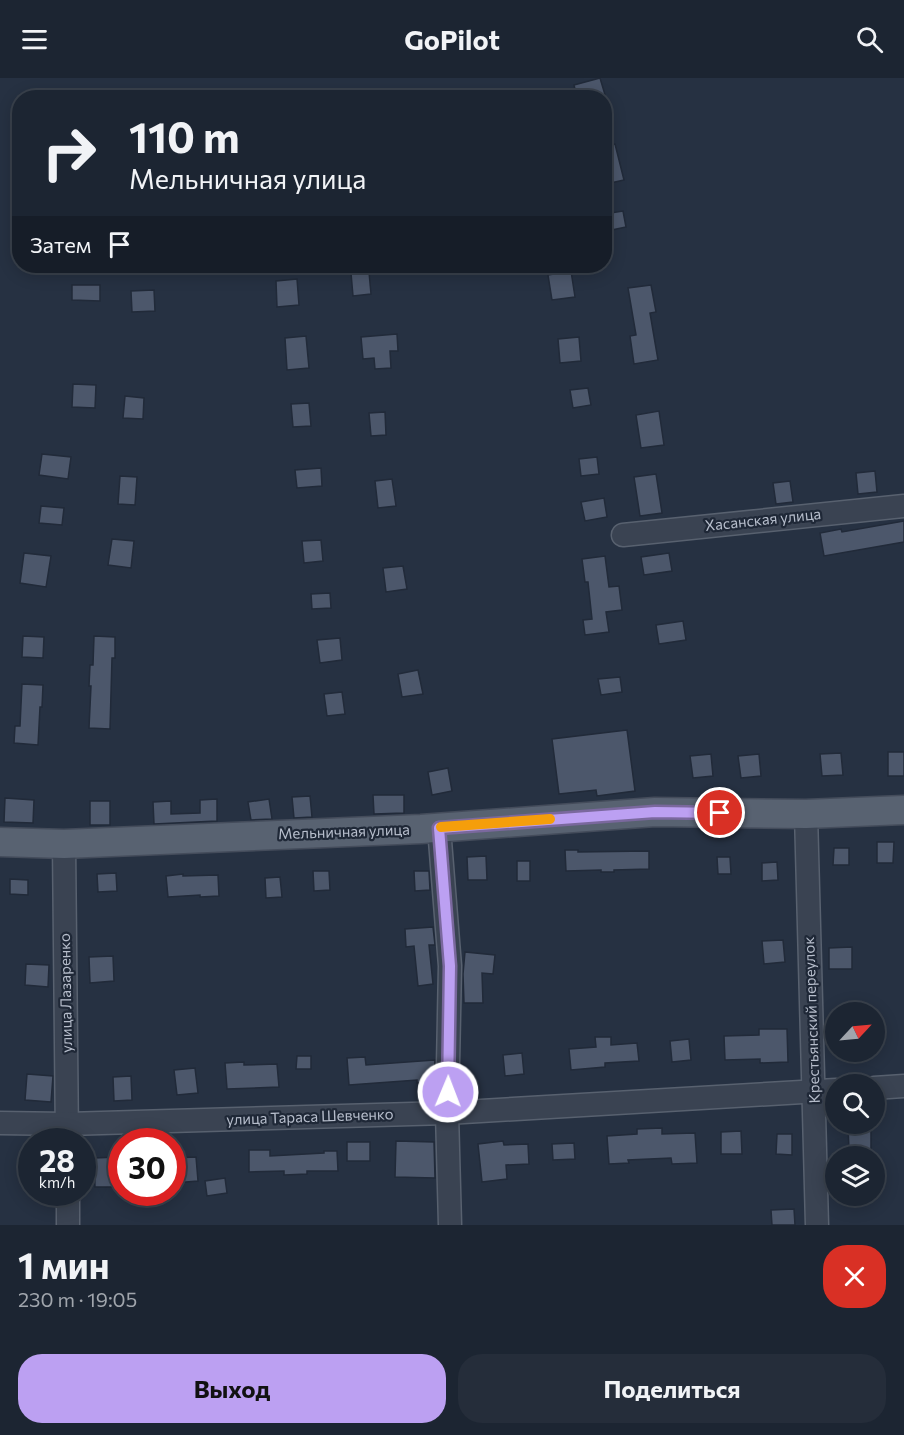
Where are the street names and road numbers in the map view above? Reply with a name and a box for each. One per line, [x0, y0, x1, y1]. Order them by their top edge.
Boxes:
street label: Хасанская улица [704, 504, 822, 534]
street label: Мельничная улица [278, 820, 410, 842]
street label: улица Лазаренко [55, 933, 75, 1053]
street label: Крестьянский переулок [799, 936, 823, 1104]
street label: улица Тараса Шевченко [226, 1104, 394, 1128]

